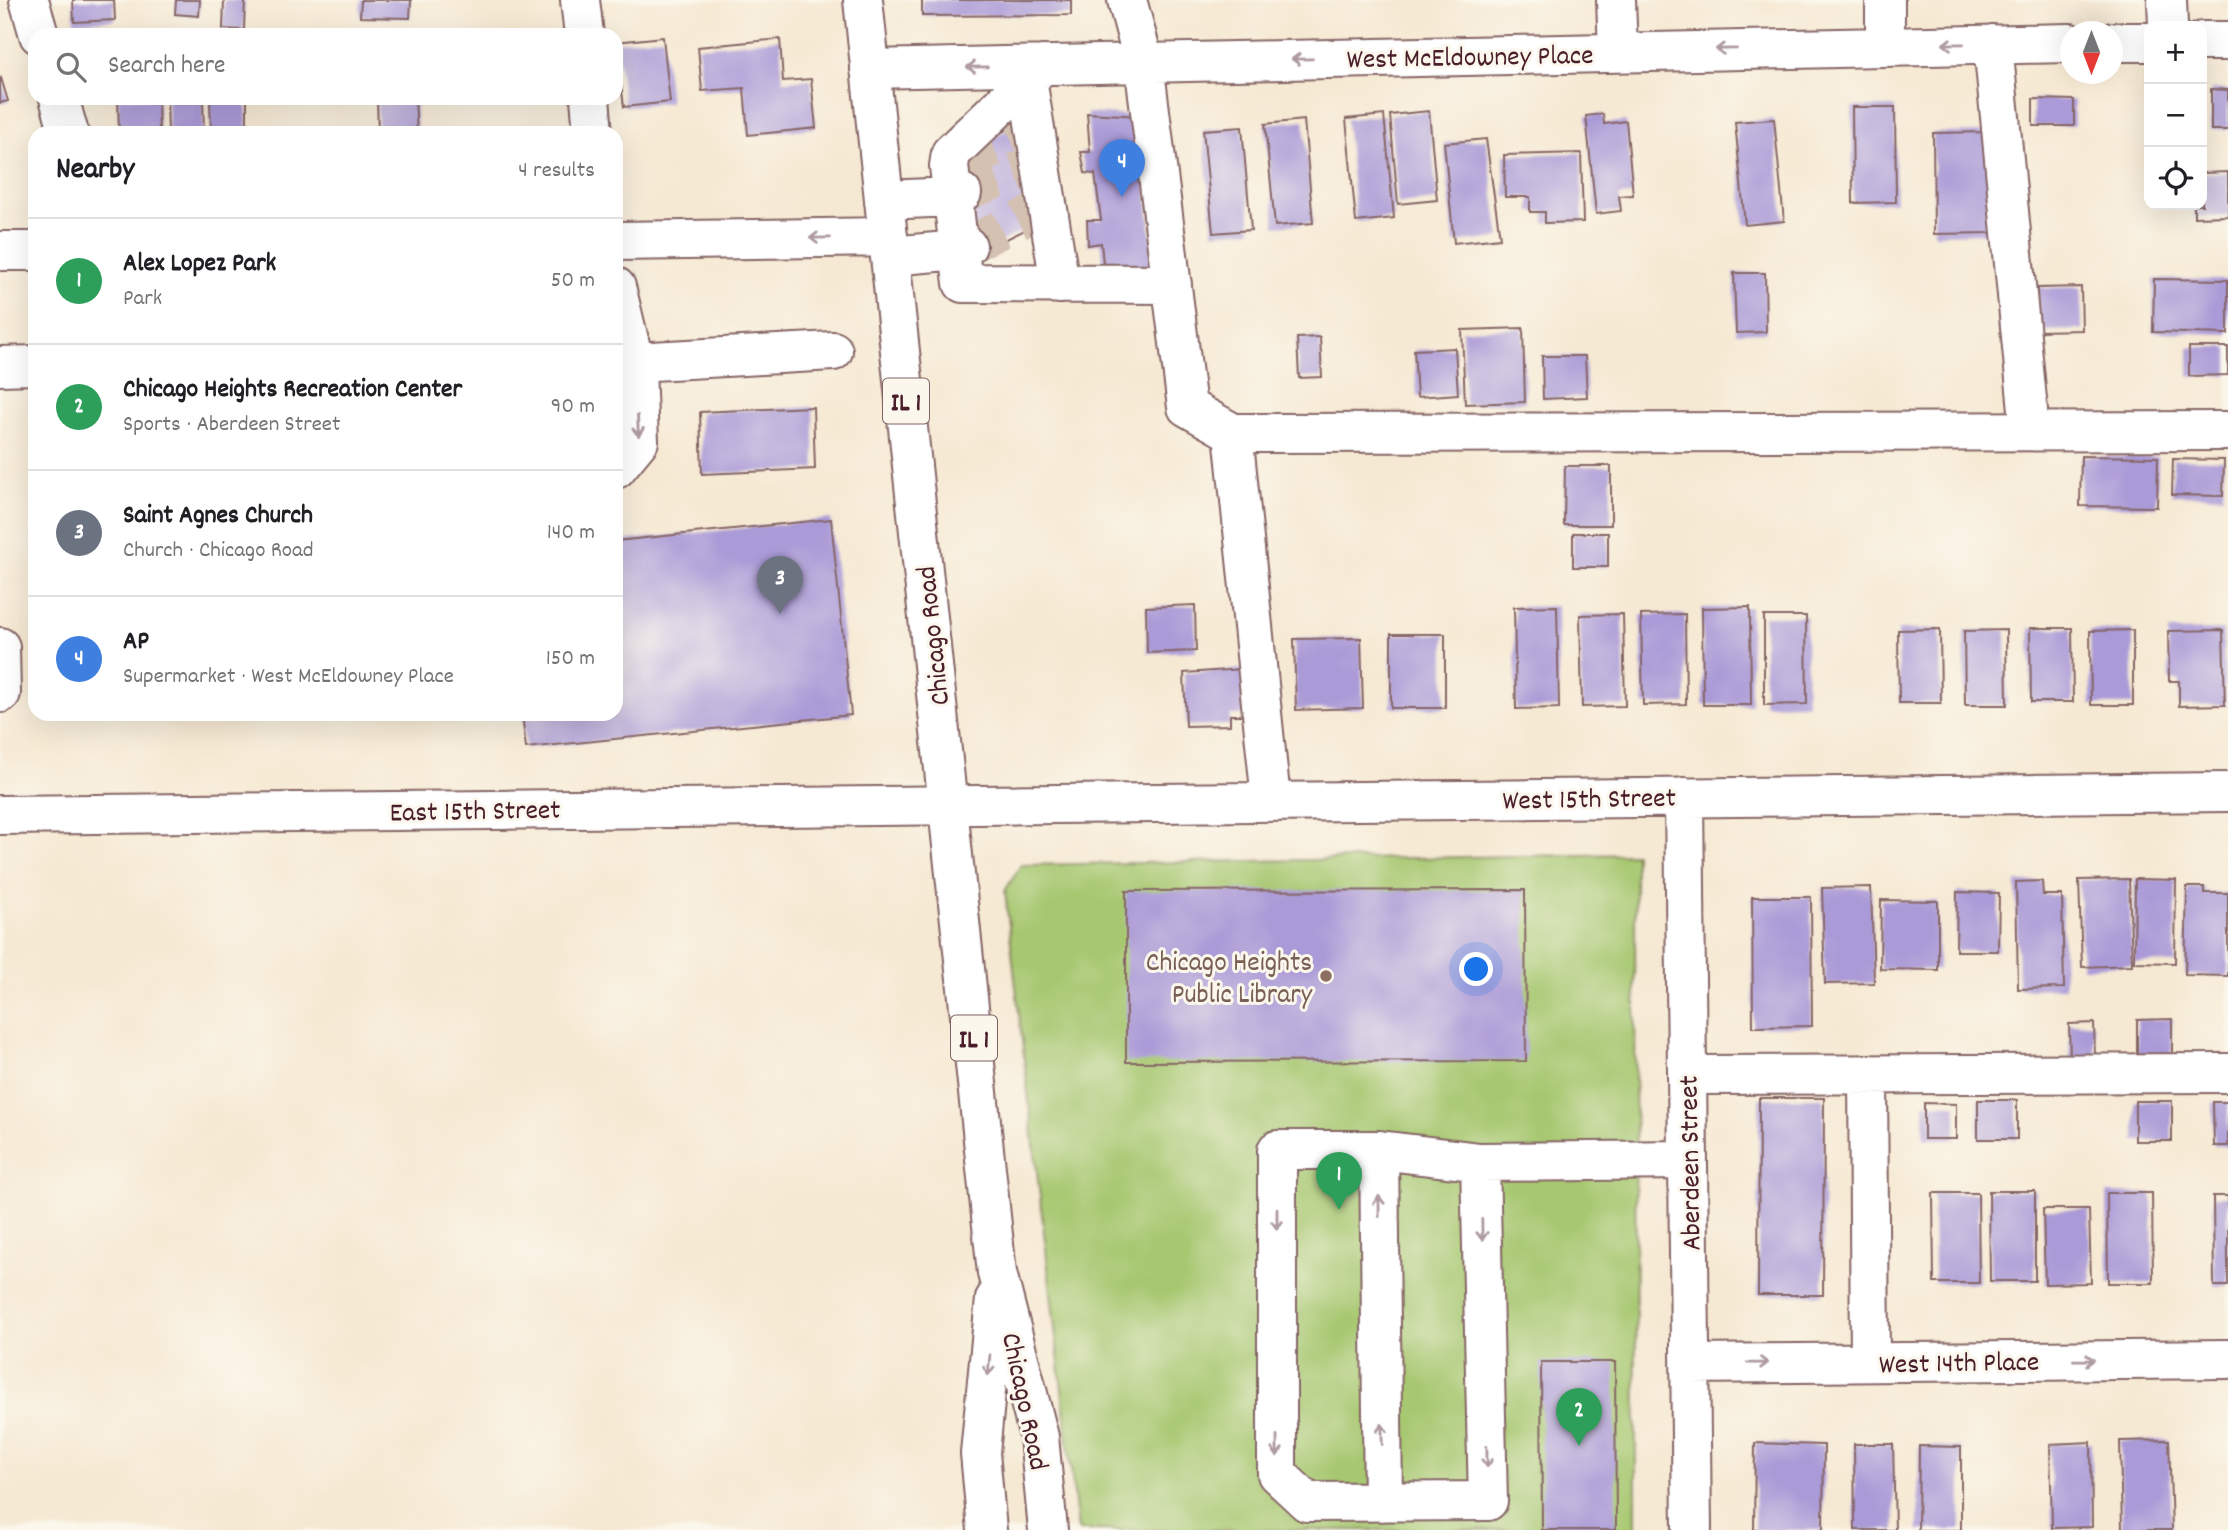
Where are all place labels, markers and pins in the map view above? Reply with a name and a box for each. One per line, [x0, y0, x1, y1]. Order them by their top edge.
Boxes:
pin: 4 [1099, 139, 1145, 197]
pin: 3 [757, 556, 803, 614]
place label: Chicago Heights Public Library [1146, 945, 1313, 1017]
marker: Chicago Heights Public Library [1318, 968, 1334, 984]
pin: 1 [1316, 1152, 1362, 1210]
pin: 2 [1556, 1388, 1602, 1446]

